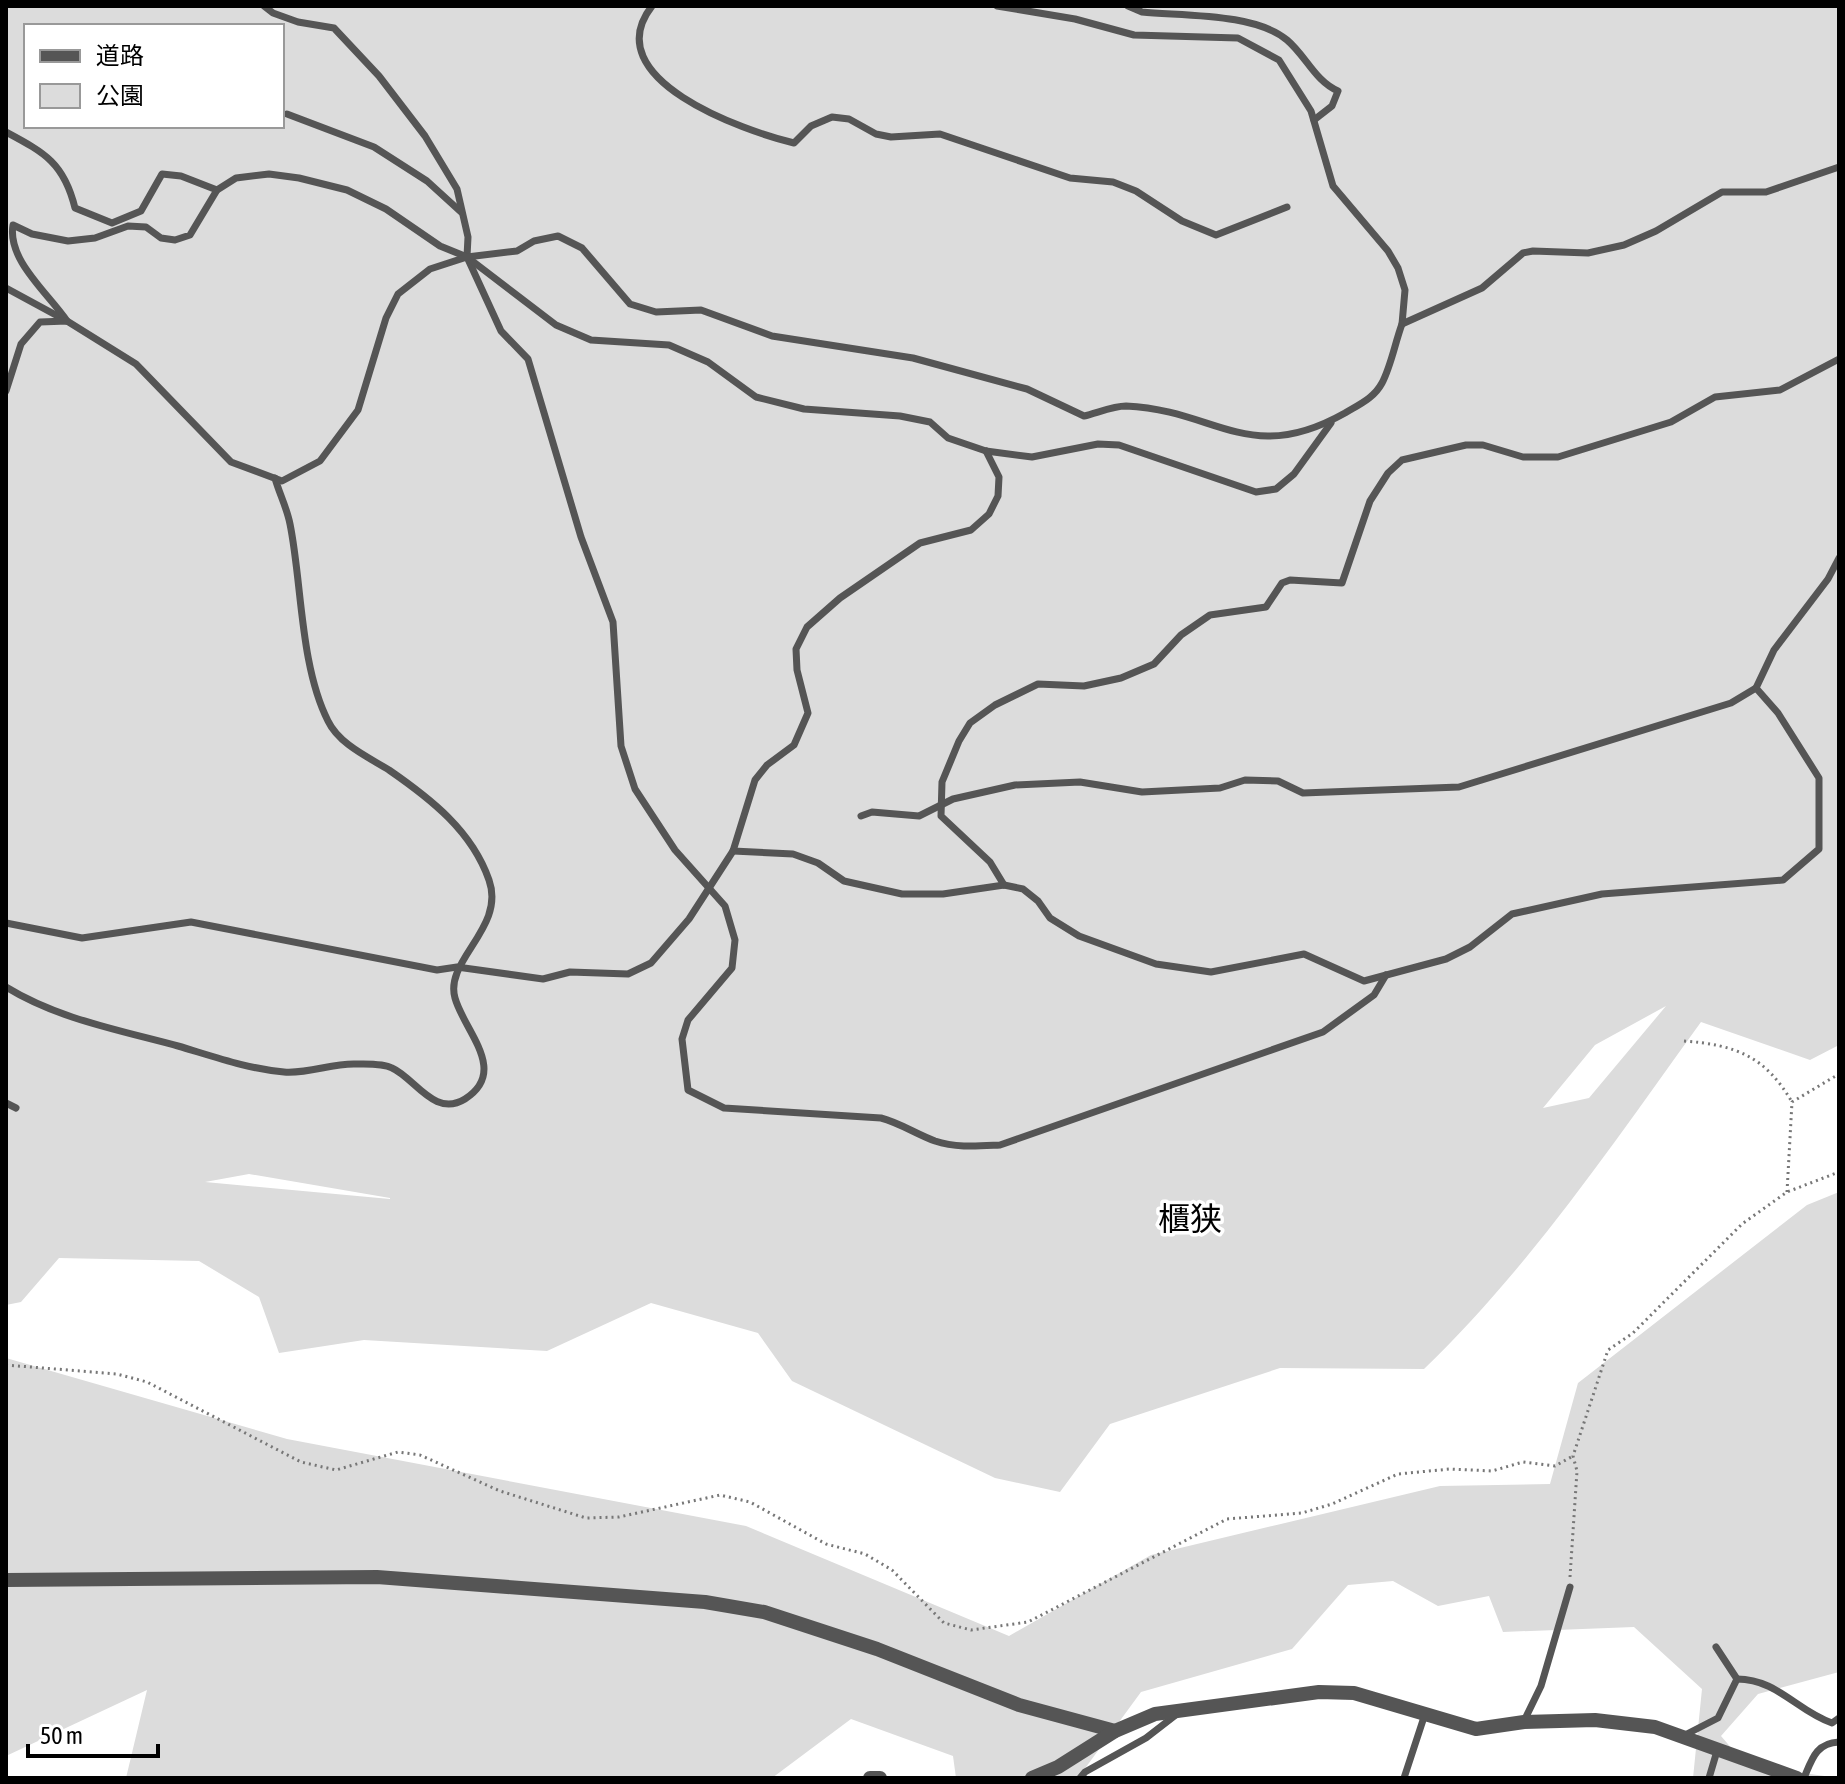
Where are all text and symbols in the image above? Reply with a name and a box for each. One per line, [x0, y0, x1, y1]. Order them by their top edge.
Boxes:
legend [24, 24, 284, 128]
text: 道路 [96, 42, 144, 69]
text: 公園 [96, 82, 144, 109]
district label: 櫃狭 [1158, 1200, 1222, 1237]
scale bar [28, 1708, 158, 1758]
text: 50 m [40, 1722, 83, 1749]

